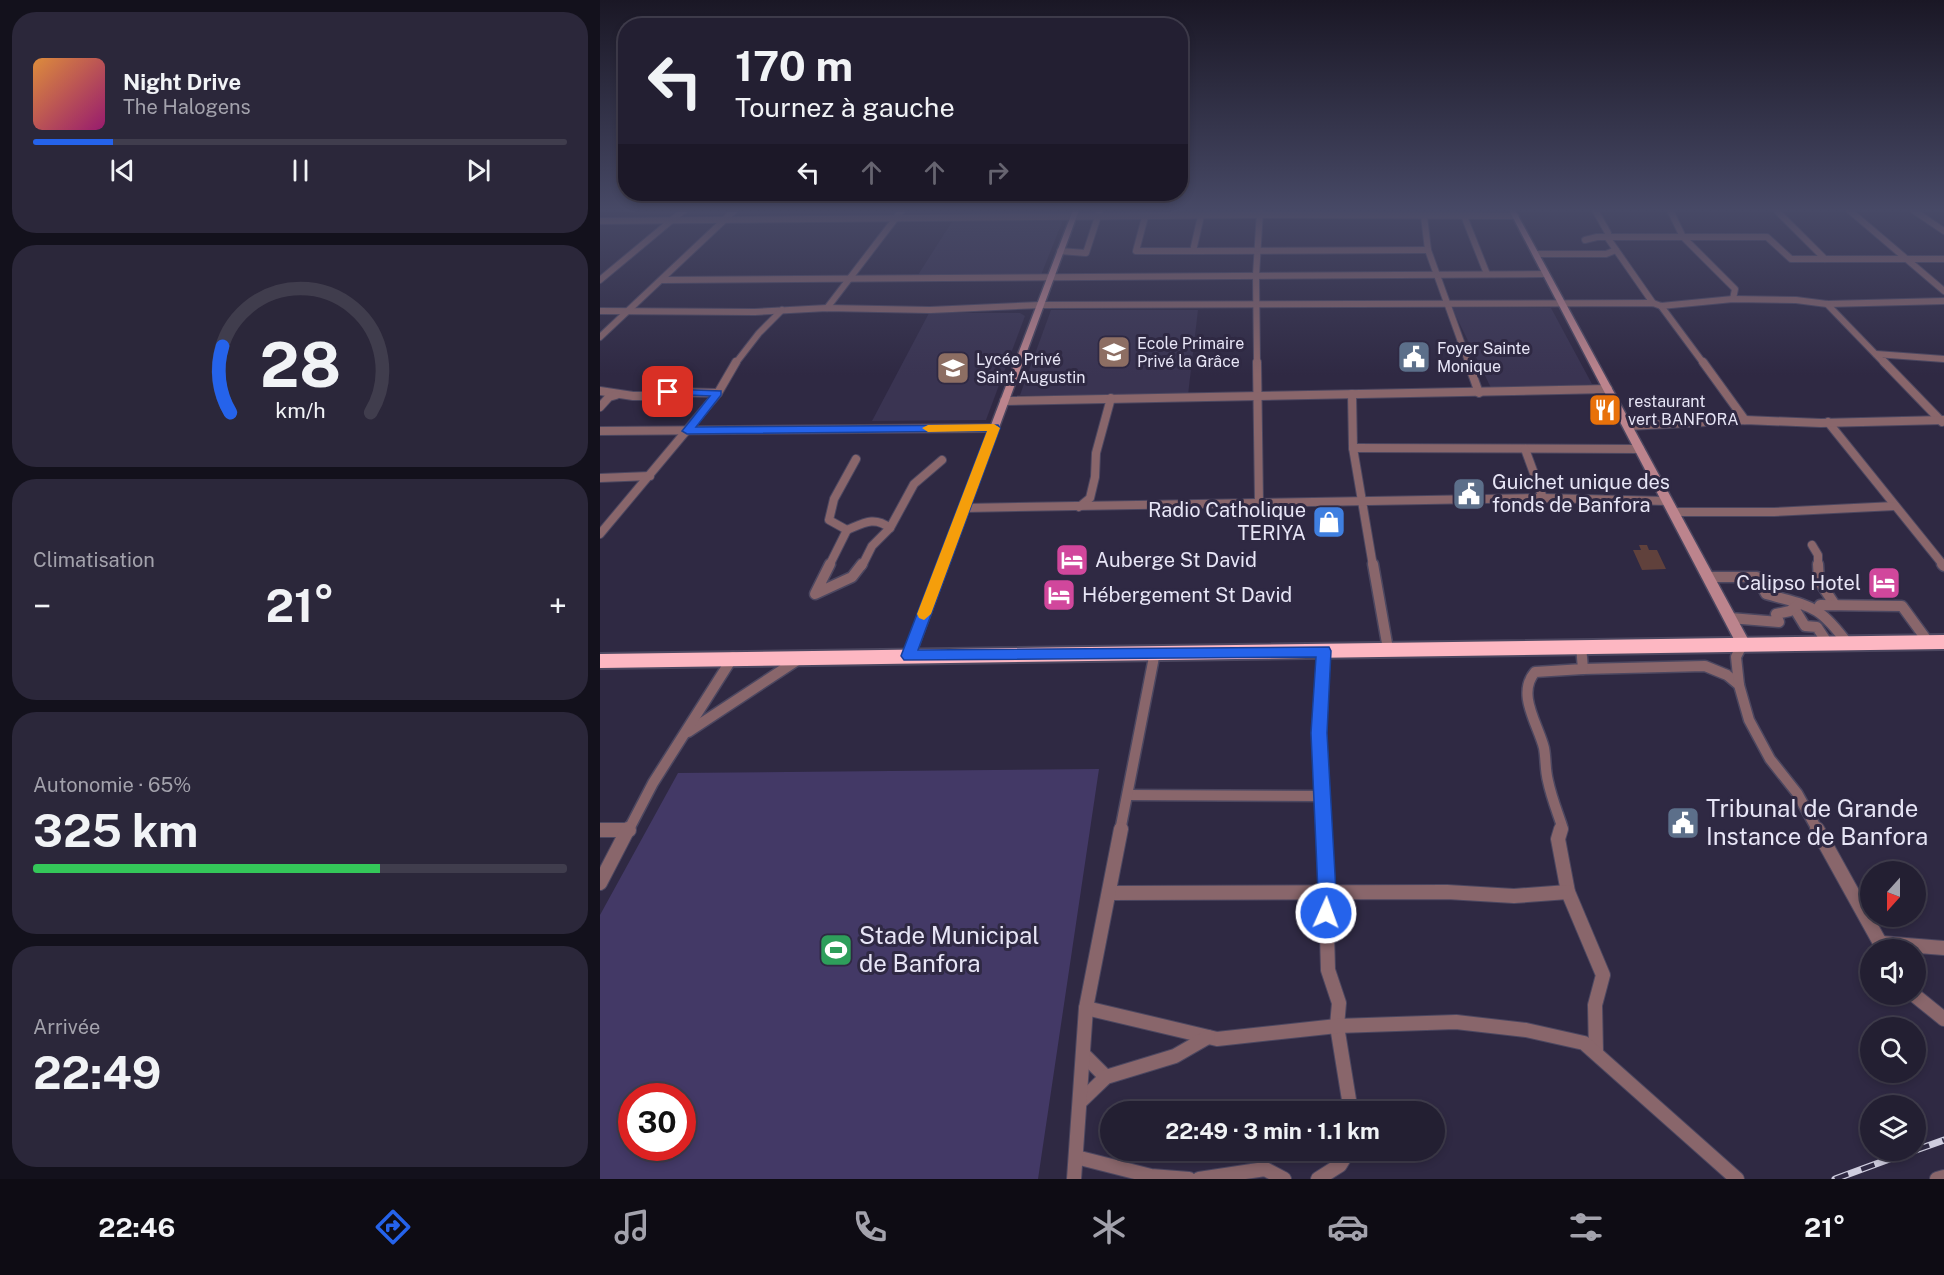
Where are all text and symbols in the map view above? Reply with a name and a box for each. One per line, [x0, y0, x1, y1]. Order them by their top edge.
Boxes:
text: 170 m [735, 41, 853, 90]
icon: left [636, 42, 714, 120]
text: Night Drive [123, 69, 241, 95]
text: Tournez à gauche [735, 91, 955, 123]
text: The Halogens [123, 95, 251, 119]
icon: previous [106, 154, 139, 187]
icon: pause [284, 154, 317, 187]
icon: next [462, 154, 495, 187]
icon: left [792, 156, 825, 189]
icon: ahead [855, 156, 888, 189]
icon: ahead [918, 156, 951, 189]
icon: right [981, 156, 1014, 189]
text: 28 [259, 328, 341, 401]
school or university icon: Ecole Primaire Privé la Grâce [1096, 334, 1132, 370]
place label: Ecole Primaire Privé la Grâce [1137, 334, 1244, 371]
public building icon: Foyer Sainte Monique [1396, 339, 1432, 375]
place label: Foyer Sainte Monique [1437, 339, 1530, 376]
school or university icon: Lycée Privé Saint Augustin [935, 350, 971, 386]
place label: Lycée Privé Saint Augustin [976, 350, 1086, 387]
pin [642, 366, 693, 417]
icon: arrive [651, 375, 684, 408]
restaurant icon: restaurant vert BANFORA [1587, 392, 1623, 428]
place label: restaurant vert BANFORA [1628, 392, 1739, 429]
text: km/h [275, 399, 325, 424]
place label: Guichet unique des fonds de Banfora [1492, 470, 1670, 517]
public building icon: Guichet unique des fonds de Banfora [1451, 476, 1487, 512]
place label: Radio Catholique TERIYA [1148, 498, 1306, 545]
shop icon: Radio Catholique TERIYA [1311, 504, 1347, 540]
hotel icon: Auberge St David [1054, 542, 1090, 578]
text: Climatisation [33, 548, 155, 572]
place label: Auberge St David [1095, 548, 1257, 572]
hotel icon: Calipso Hotel [1866, 565, 1902, 601]
place label: Calipso Hotel [1736, 571, 1861, 595]
hotel icon: Hébergement St David [1041, 577, 1077, 613]
text: 21° [265, 579, 335, 632]
place label: Hébergement St David [1082, 583, 1292, 607]
text: − [33, 587, 51, 625]
text: + [549, 587, 567, 625]
text: Autonomie · 65% [33, 773, 191, 797]
place label: Tribunal de Grande Instance de Banfora [1706, 794, 1928, 850]
text: 325 km [33, 804, 198, 857]
public building icon: Tribunal de Grande Instance de Banfora [1665, 805, 1701, 841]
north arrow [1860, 861, 1926, 927]
map controls [1860, 861, 1926, 1161]
position arrow [1294, 881, 1358, 945]
place label: Stade Municipal de Banfora [859, 921, 1040, 977]
sports icon: Stade Municipal de Banfora [818, 932, 854, 968]
button: sound [1860, 939, 1926, 1005]
text: Arrivée [33, 1015, 100, 1039]
button: search [1860, 1017, 1926, 1083]
text: 22:49 [33, 1046, 161, 1099]
speed limit sign: 30 [618, 1083, 696, 1161]
button: layers [1860, 1095, 1926, 1161]
text: 22:49 · 3 min · 1.1 km [1165, 1118, 1380, 1144]
icon: directions [372, 1206, 414, 1248]
icon: music [611, 1206, 653, 1248]
icon: phone [849, 1206, 891, 1248]
icon: climate [1088, 1206, 1130, 1248]
icon: car [1327, 1206, 1369, 1248]
icon: filters [1565, 1206, 1607, 1248]
text: 22:46 [98, 1211, 175, 1243]
text: 21° [1804, 1211, 1846, 1243]

